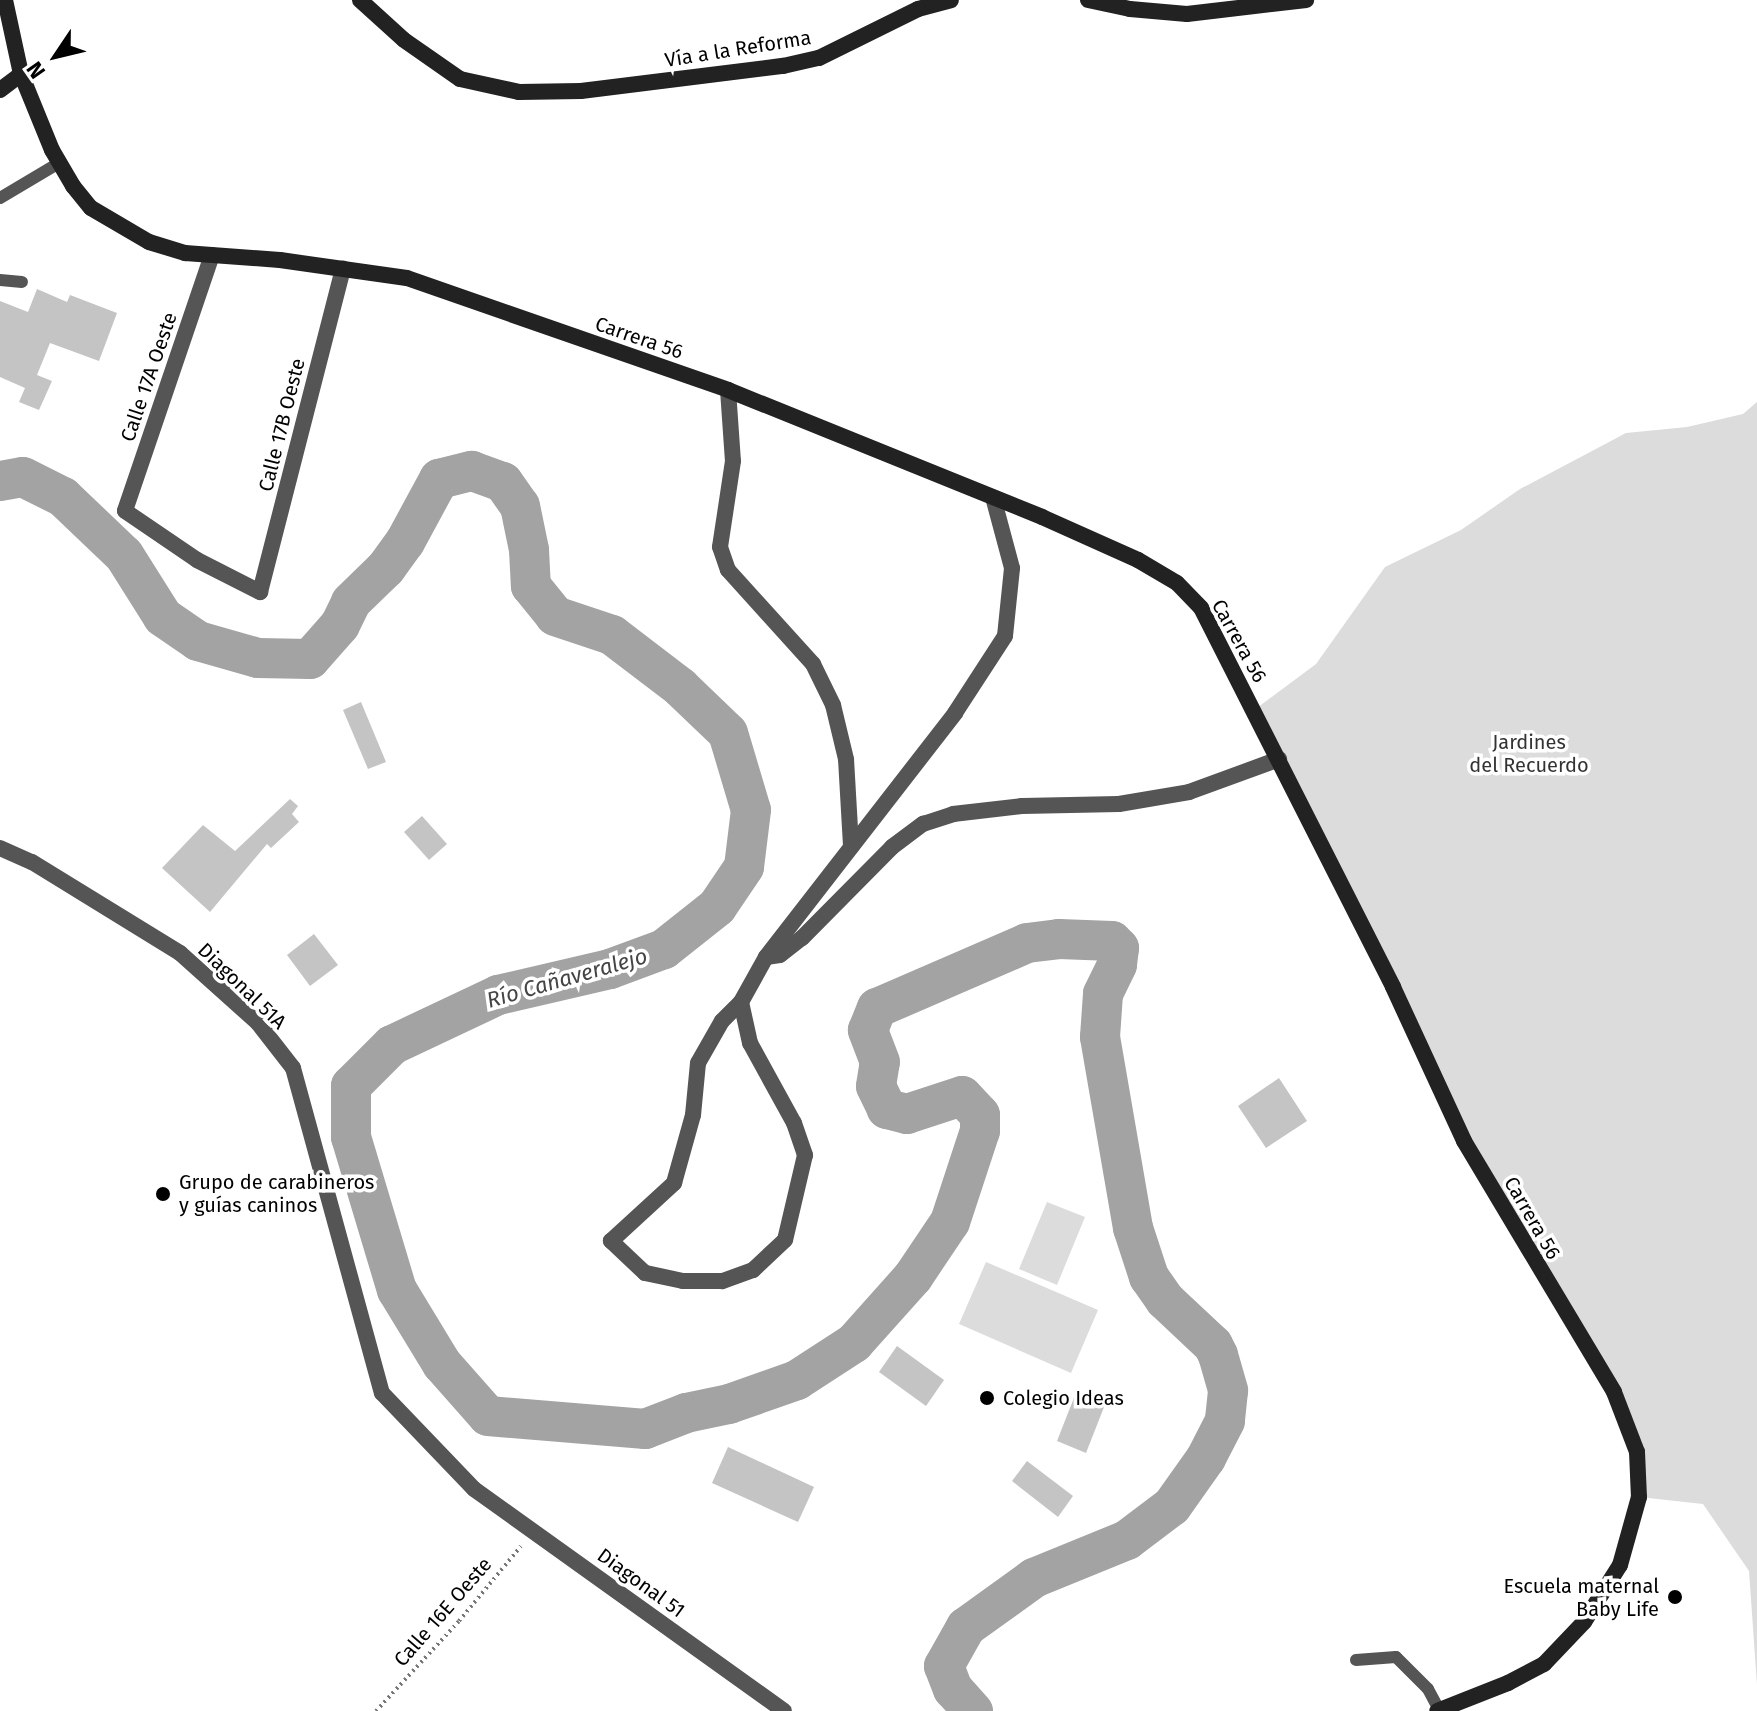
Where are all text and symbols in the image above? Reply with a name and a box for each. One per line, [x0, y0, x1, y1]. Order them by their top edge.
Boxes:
north arrow [16, 16, 96, 96]
street label: Vía a la Reforma [663, 26, 813, 72]
text: N [21, 56, 51, 84]
street label: Calle 17A Oeste [116, 309, 182, 445]
street label: Carrera 56 [592, 312, 686, 364]
street label: Calle 17B Oeste [254, 356, 310, 494]
street label: Carrera 56 [1206, 595, 1272, 687]
park label: Jardines del Recuerdo [1469, 731, 1589, 778]
street label: Diagonal 51A [193, 938, 291, 1034]
water label: Río Cañaveralejo [484, 942, 650, 1014]
place label: Grupo de carabineros y guías caninos [179, 1170, 374, 1217]
street label: Carrera 56 [1499, 1172, 1565, 1264]
marker: Grupo de carabineros y guías caninos [154, 1185, 172, 1203]
place label: Colegio Ideas [1003, 1386, 1124, 1410]
marker: Colegio Ideas [978, 1389, 996, 1407]
street label: Diagonal 51 [593, 1543, 689, 1623]
street label: Calle 16E Oeste [389, 1553, 497, 1671]
place label: Escuela maternal Baby Life [1503, 1574, 1659, 1621]
marker: Escuela maternal Baby Life [1666, 1588, 1684, 1606]

